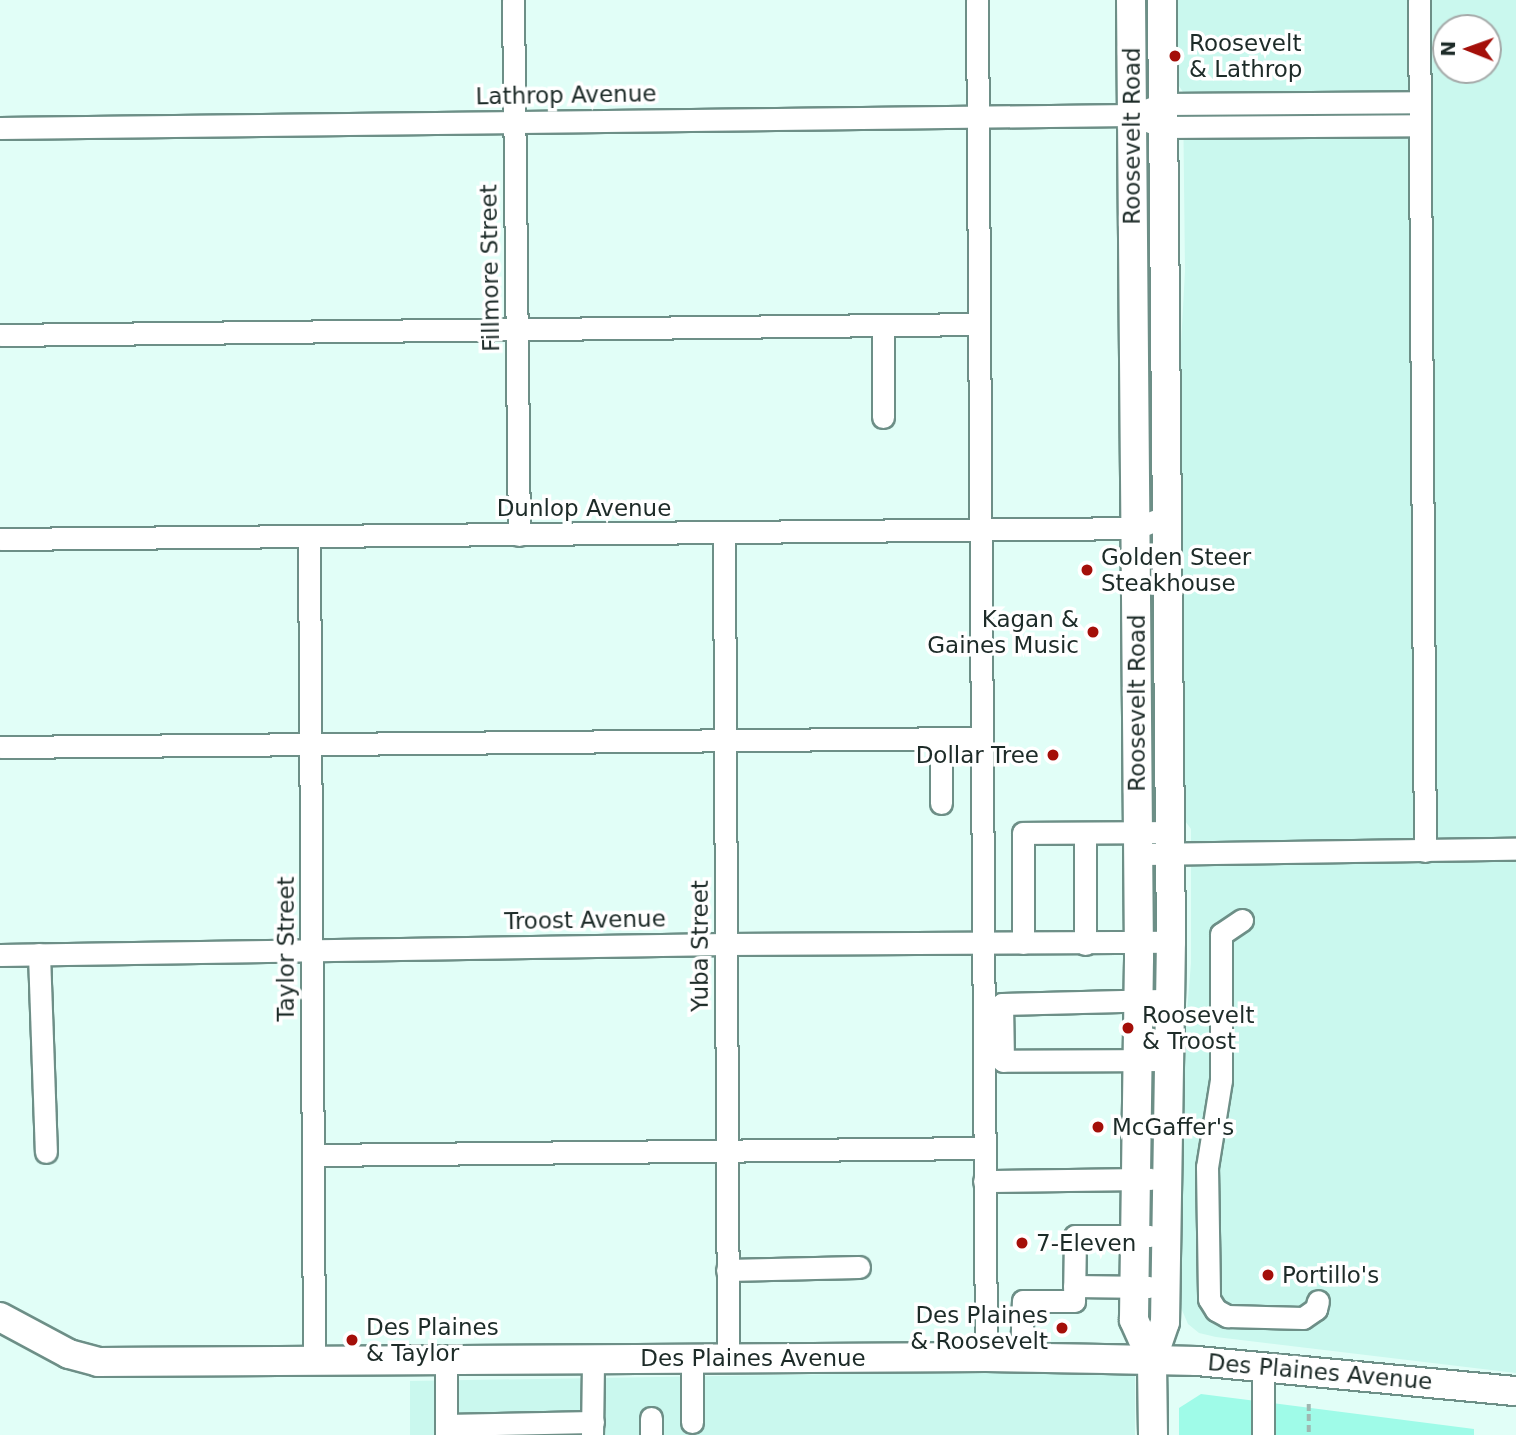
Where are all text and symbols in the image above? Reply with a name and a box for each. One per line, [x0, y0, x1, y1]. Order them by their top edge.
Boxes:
north arrow [1432, 14, 1502, 84]
place label: Roosevelt & Lathrop [1189, 29, 1302, 83]
text: N [1437, 41, 1459, 57]
street label: Roosevelt Road [1118, 47, 1146, 225]
marker: Roosevelt & Lathrop [1167, 48, 1183, 64]
street label: Lathrop Avenue [475, 80, 657, 110]
street label: Fillmore Street [475, 184, 505, 352]
street label: Dunlop Avenue [497, 494, 671, 522]
place label: Golden Steer Steakhouse [1101, 543, 1251, 597]
marker: Golden Steer Steakhouse [1079, 562, 1095, 578]
place label: Kagan & Gaines Music [927, 605, 1079, 659]
street label: Roosevelt Road [1123, 614, 1151, 792]
marker: Kagan & Gaines Music [1085, 624, 1101, 640]
place label: Dollar Tree [916, 741, 1039, 769]
marker: Dollar Tree [1045, 747, 1061, 763]
street label: Taylor Street [272, 876, 300, 1022]
street label: Yuba Street [686, 880, 714, 1012]
street label: Troost Avenue [504, 905, 666, 935]
place label: Roosevelt & Troost [1142, 1001, 1254, 1055]
marker: Roosevelt & Troost [1120, 1020, 1136, 1036]
place label: McGaffer's [1112, 1113, 1234, 1141]
marker: McGaffer's [1090, 1119, 1106, 1135]
place label: 7-Eleven [1036, 1229, 1136, 1257]
marker: 7-Eleven [1014, 1235, 1030, 1251]
place label: Portillo's [1282, 1261, 1379, 1289]
marker: Portillo's [1260, 1267, 1276, 1283]
place label: Des Plaines & Roosevelt [910, 1301, 1048, 1355]
place label: Des Plaines & Taylor [366, 1313, 499, 1367]
marker: Des Plaines & Roosevelt [1054, 1320, 1070, 1336]
marker: Des Plaines & Taylor [344, 1332, 360, 1348]
street label: Des Plaines Avenue [640, 1344, 866, 1372]
street label: Des Plaines Avenue [1207, 1348, 1433, 1396]

